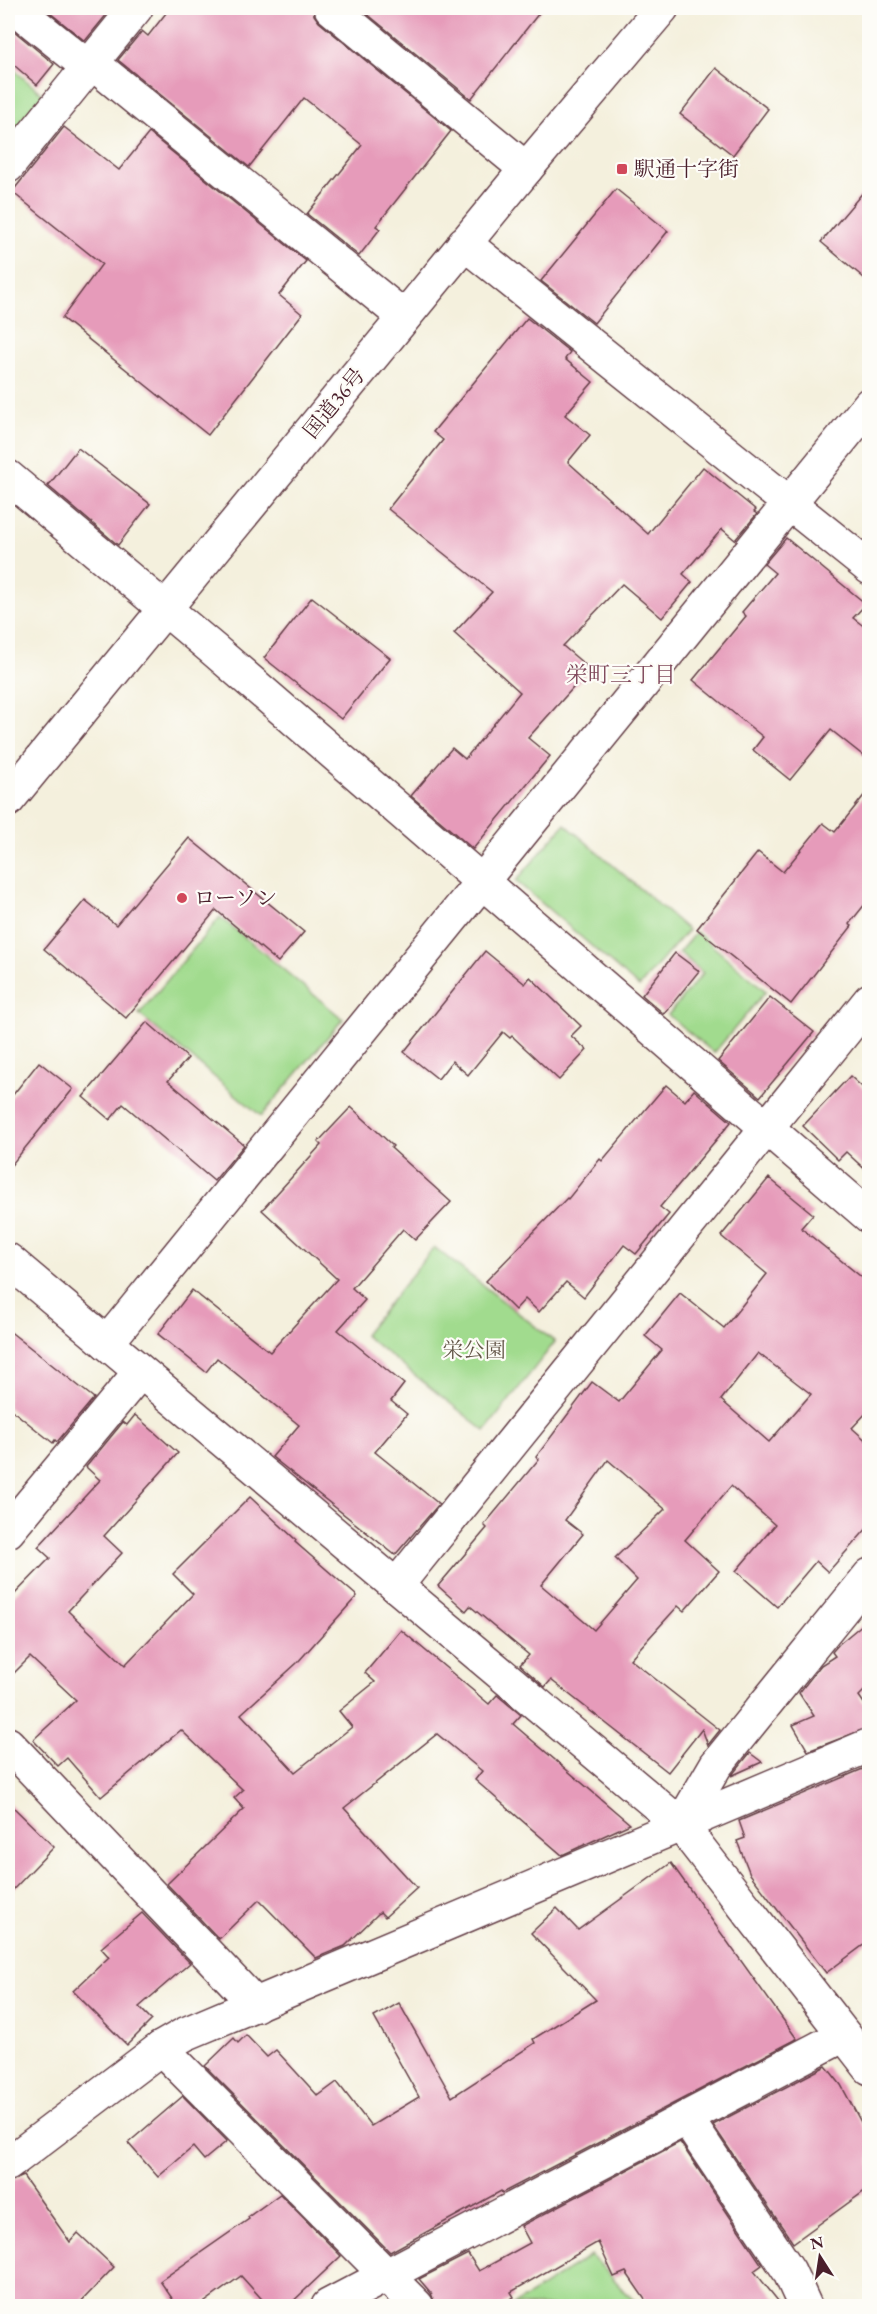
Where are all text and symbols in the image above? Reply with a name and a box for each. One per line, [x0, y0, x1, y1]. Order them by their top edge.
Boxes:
place label: 駅通十字街 [634, 155, 739, 182]
marker: 駅通十字街 [615, 162, 629, 176]
street label: 国道36号 [297, 362, 370, 443]
district label: 栄町三丁目 [566, 660, 676, 689]
place label: ローソン [194, 884, 277, 911]
marker: ローソン [175, 891, 189, 905]
park label: 栄公園 [443, 1336, 506, 1363]
north arrow [790, 2227, 850, 2287]
text: N [808, 2231, 826, 2254]

